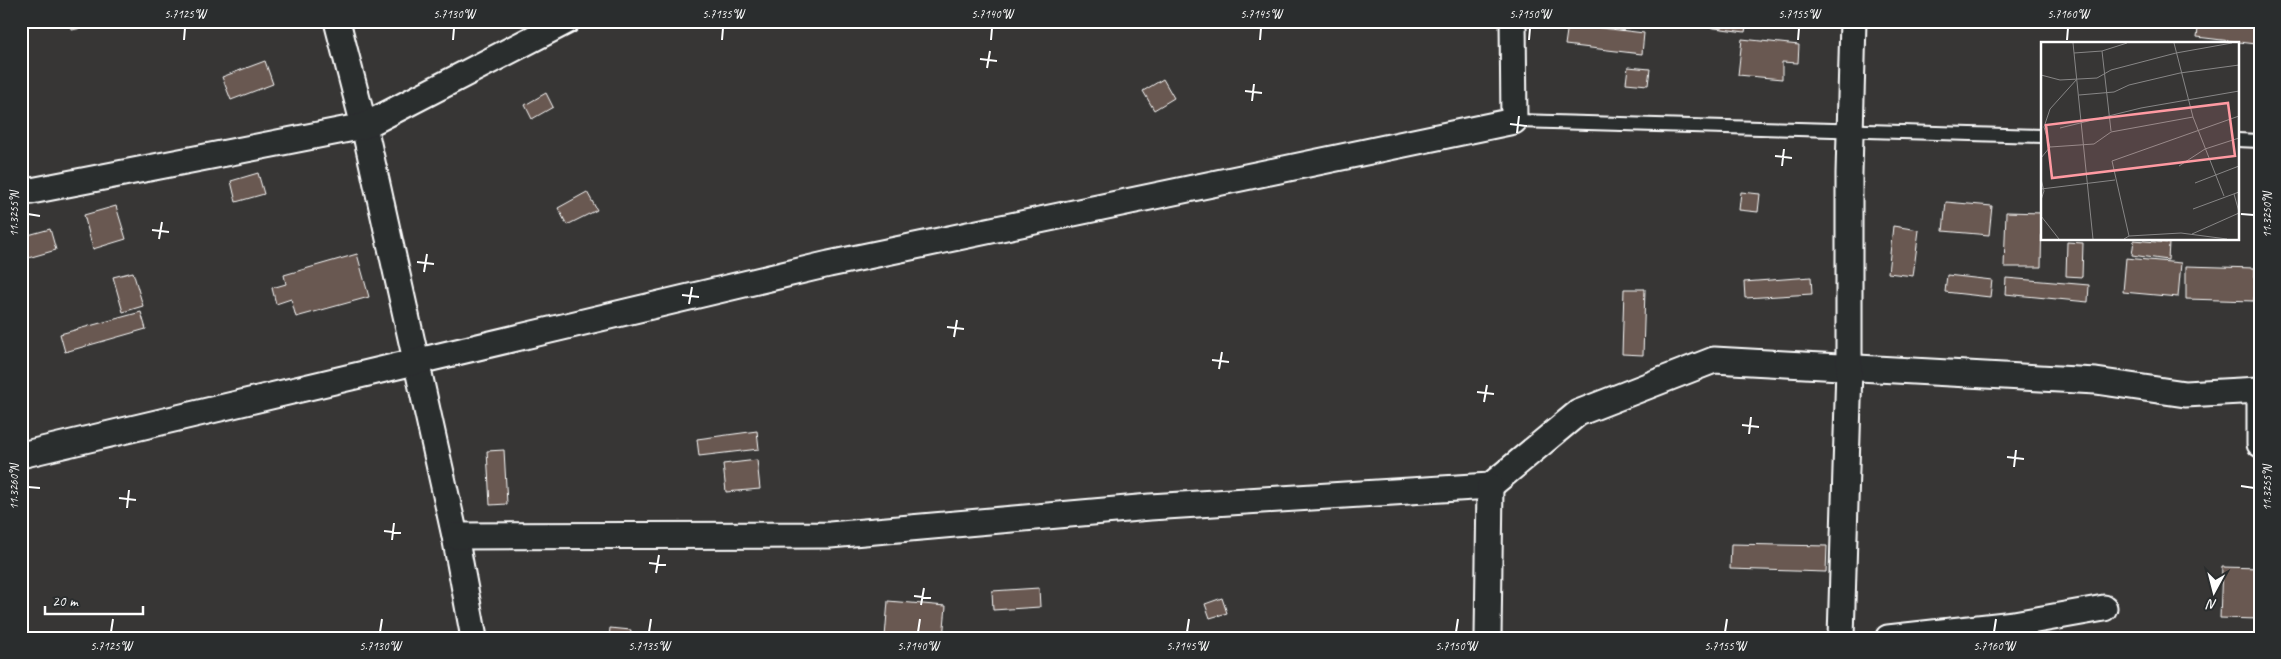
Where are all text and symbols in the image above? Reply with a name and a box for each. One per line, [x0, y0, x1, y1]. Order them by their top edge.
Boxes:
text: 5.7125°W [164, 6, 208, 22]
text: 5.7130°W [433, 6, 477, 22]
text: 5.7135°W [702, 6, 746, 22]
text: 5.7140°W [971, 6, 1015, 22]
text: 5.7145°W [1240, 6, 1284, 22]
text: 5.7150°W [1509, 6, 1553, 22]
text: 5.7155°W [1778, 6, 1822, 22]
text: 5.7160°W [2047, 6, 2091, 22]
inset map [2041, 42, 2238, 240]
text: 11.3255°N [6, 190, 22, 237]
text: 11.3250°N [2259, 191, 2275, 238]
text: 11.3260°N [6, 463, 22, 510]
text: 11.3255°N [2259, 464, 2275, 511]
north arrow [2188, 566, 2238, 616]
scale bar [45, 584, 142, 616]
text: 20 m [52, 592, 79, 611]
text: N [2205, 595, 2218, 613]
text: 5.7125°W [90, 638, 134, 654]
text: 5.7130°W [359, 638, 403, 654]
text: 5.7135°W [628, 638, 672, 654]
text: 5.7140°W [897, 638, 941, 654]
text: 5.7145°W [1166, 638, 1210, 654]
text: 5.7150°W [1435, 638, 1479, 654]
text: 5.7155°W [1704, 638, 1748, 654]
text: 5.7160°W [1973, 638, 2017, 654]

